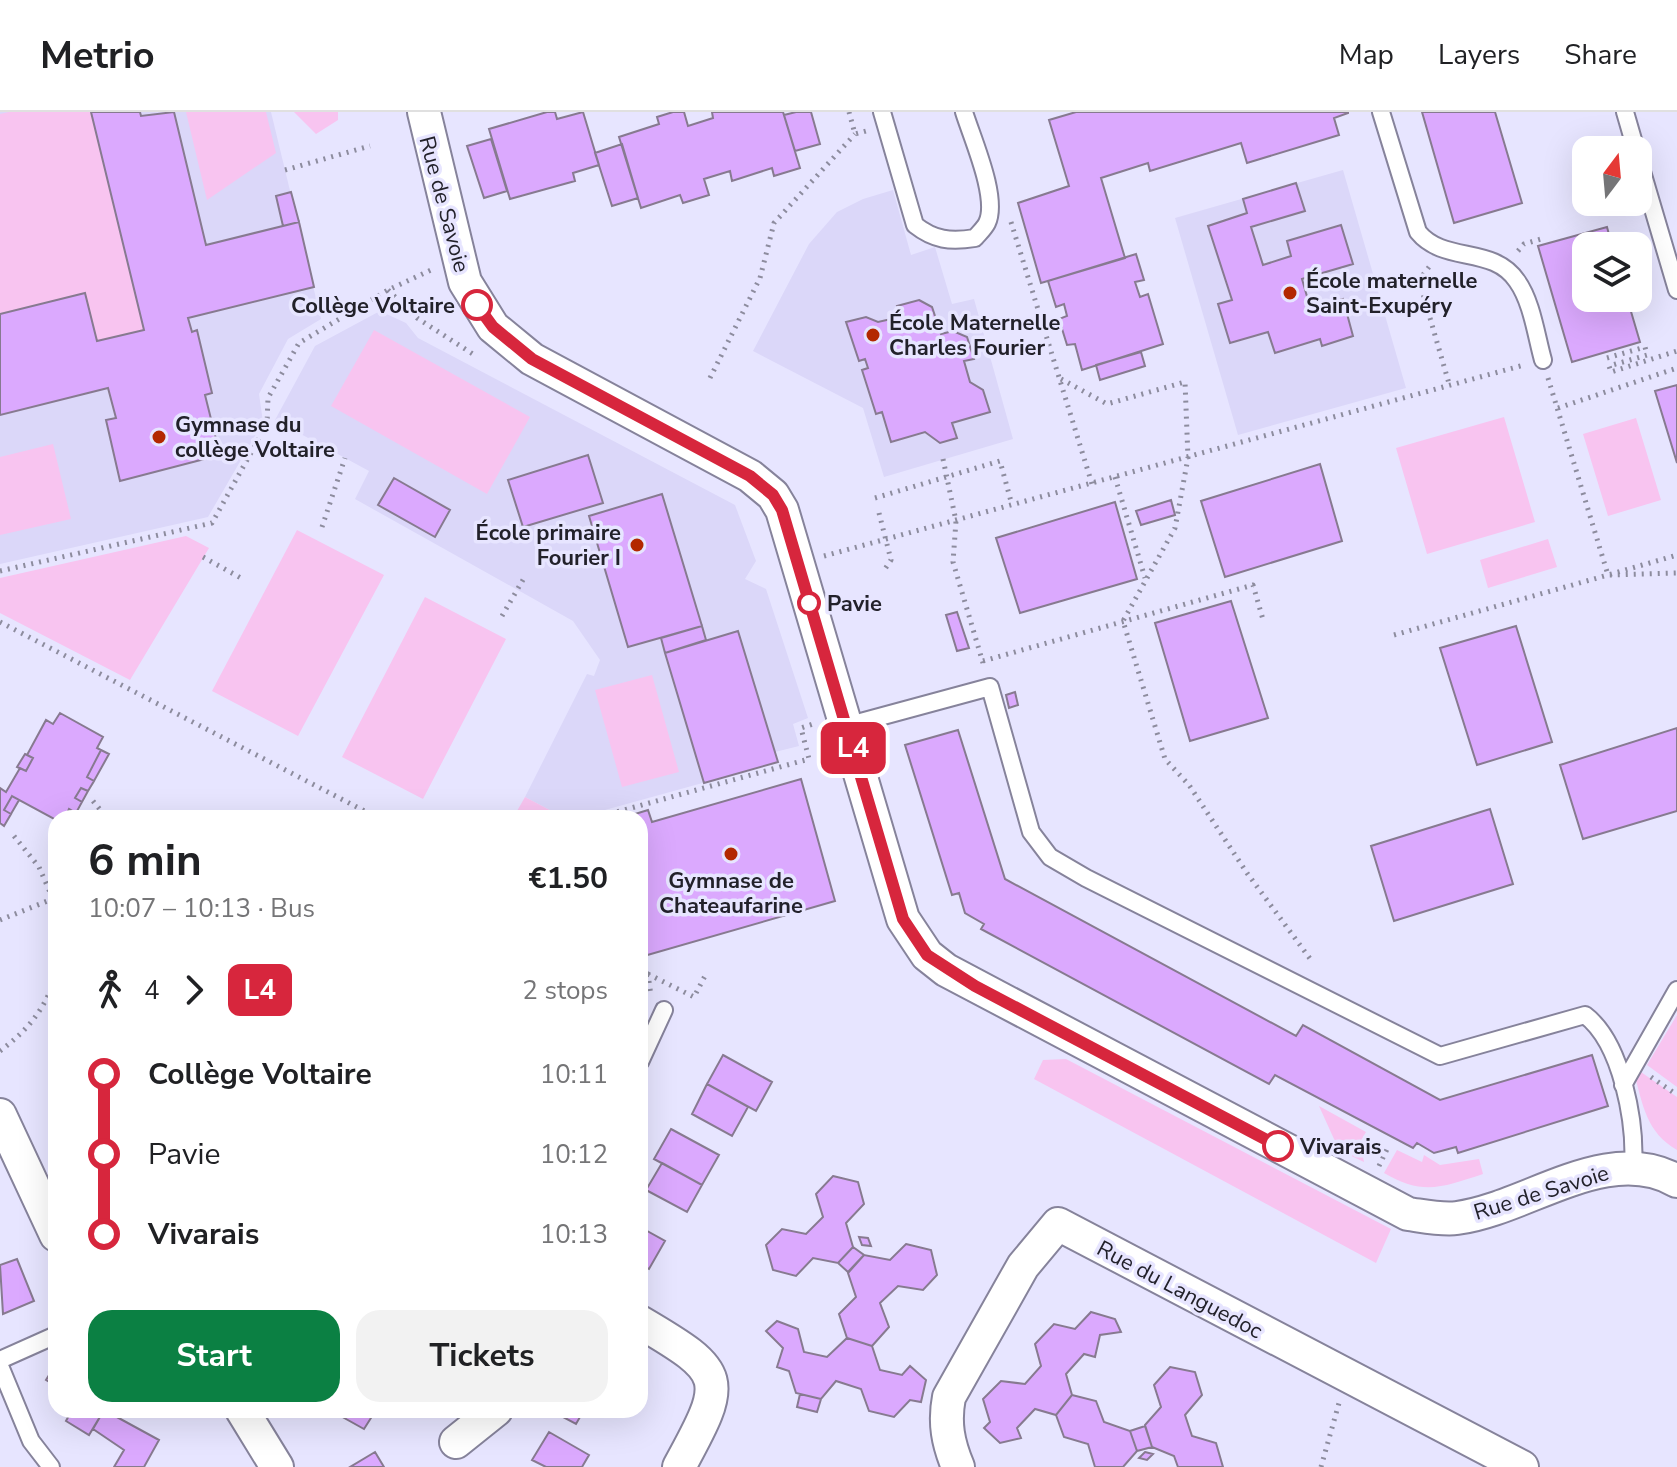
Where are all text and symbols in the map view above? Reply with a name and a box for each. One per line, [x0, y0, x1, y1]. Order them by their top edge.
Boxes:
text: Metrio [40, 30, 155, 81]
text: Map [1339, 36, 1394, 74]
text: Layers [1438, 36, 1520, 74]
text: Share [1564, 36, 1637, 74]
street label: Rue de Savoie [411, 133, 477, 276]
north arrow [1572, 136, 1652, 216]
map controls [1572, 136, 1652, 312]
button: layers [1572, 232, 1652, 312]
place label: École maternelle Saint-Exupéry [1306, 266, 1478, 321]
marker: École maternelle Saint-Exupéry [1281, 284, 1299, 302]
marker: Collège Voltaire [462, 290, 492, 320]
place label: Collège Voltaire [291, 291, 455, 321]
place label: École Maternelle Charles Fourier [889, 308, 1060, 363]
marker: École Maternelle Charles Fourier [864, 326, 882, 344]
place label: Gymnase du collège Voltaire [175, 410, 335, 465]
marker: Gymnase du collège Voltaire [150, 428, 168, 446]
place label: École primaire Fourier I [476, 518, 621, 573]
marker: École primaire Fourier I [628, 536, 646, 554]
place label: Pavie [827, 589, 882, 619]
marker: Pavie [798, 592, 820, 614]
line badge: L4 [817, 722, 889, 774]
text: L4 [837, 729, 869, 767]
text: 6 min [88, 831, 202, 891]
marker: Gymnase de Chateaufarine [722, 845, 740, 863]
text: €1.50 [529, 858, 608, 899]
place label: Gymnase de Chateaufarine [659, 866, 803, 921]
text: 10:07 – 10:13 · Bus [88, 891, 315, 926]
icon: walk [88, 968, 132, 1012]
icon: forward [172, 968, 216, 1012]
text: L4 [244, 971, 276, 1009]
text: 4 [144, 973, 160, 1008]
text: 2 stops [522, 973, 608, 1008]
text: Collège Voltaire [148, 1054, 372, 1095]
text: 10:11 [540, 1057, 608, 1092]
marker: Vivarais [1263, 1131, 1293, 1161]
place label: Vivarais [1299, 1132, 1382, 1162]
text: Pavie [148, 1134, 220, 1175]
text: 10:12 [540, 1137, 608, 1172]
street label: Rue de Savoie [1470, 1158, 1613, 1228]
text: Vivarais [148, 1214, 259, 1255]
text: 10:13 [540, 1217, 608, 1252]
street label: Rue du Languedoc [1091, 1234, 1268, 1346]
button: Start [88, 1310, 340, 1402]
button: Tickets [356, 1310, 608, 1402]

